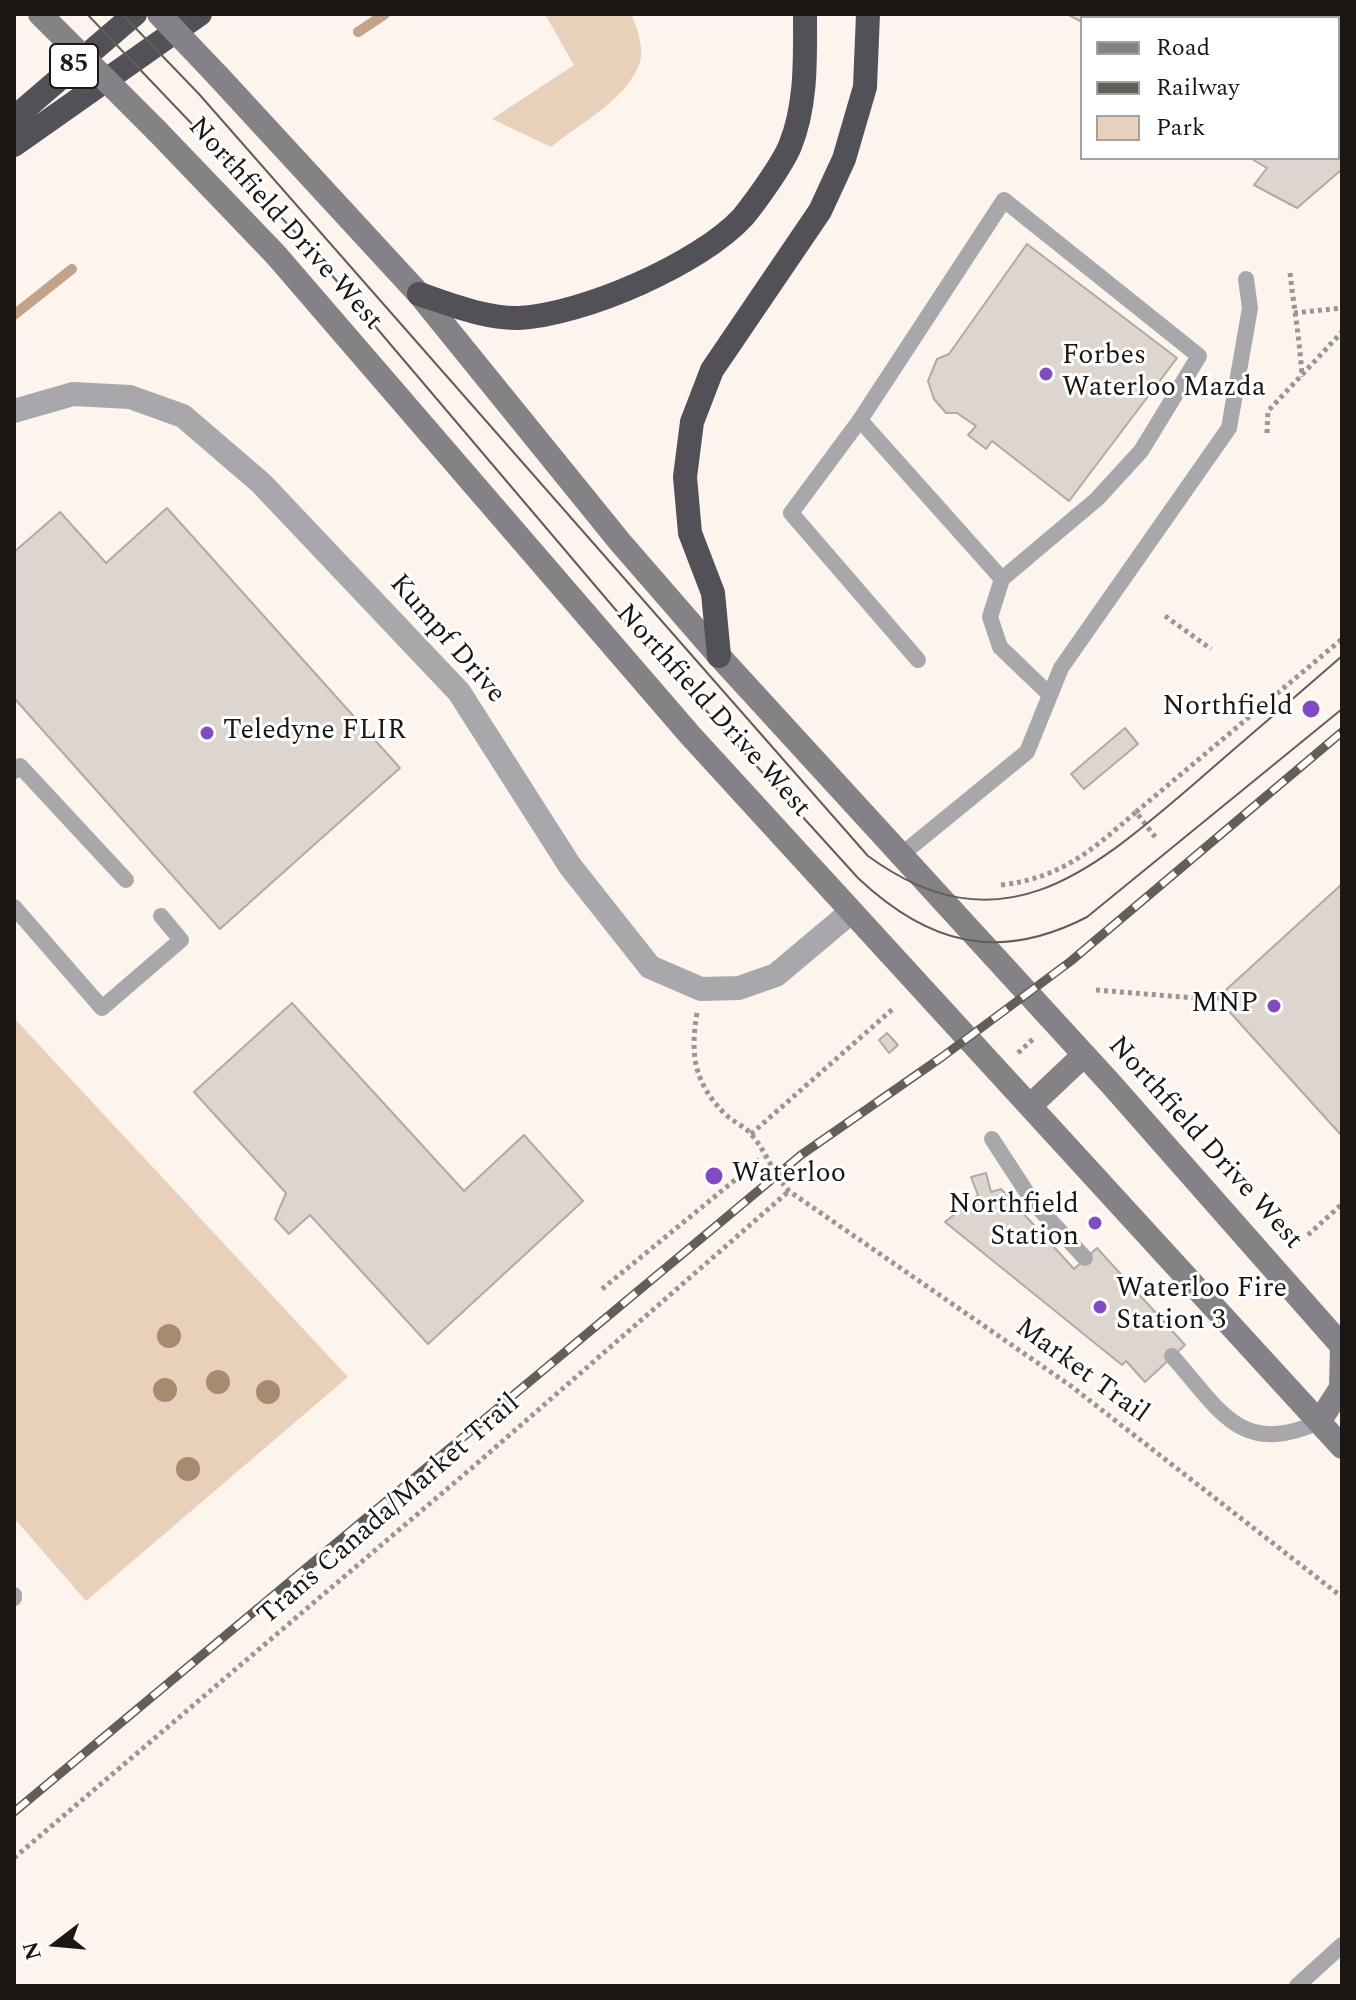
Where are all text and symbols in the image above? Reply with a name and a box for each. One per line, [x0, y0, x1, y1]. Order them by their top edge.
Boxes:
legend [1080, 16, 1340, 160]
text: Road [1156, 30, 1210, 66]
road number: 85 [50, 44, 98, 88]
text: Railway [1156, 70, 1240, 106]
text: Park [1156, 110, 1206, 146]
street label: Northfield Drive West [179, 111, 389, 339]
place label: Forbes Waterloo Mazda [1062, 341, 1266, 407]
marker: Forbes Waterloo Mazda [1037, 365, 1055, 383]
street label: Kumpf Drive [381, 569, 511, 711]
street label: Northfield Drive West [607, 598, 817, 826]
place label: Northfield [1163, 692, 1293, 726]
marker: Northfield [1300, 698, 1322, 720]
place label: Teledyne FLIR [223, 716, 406, 750]
marker: Teledyne FLIR [198, 724, 216, 742]
place label: MNP [1191, 989, 1258, 1023]
marker: MNP [1265, 997, 1283, 1015]
street label: Northfield Drive West [1099, 1030, 1309, 1258]
place label: Waterloo [732, 1159, 846, 1193]
marker: Waterloo [703, 1165, 725, 1187]
place label: Northfield Station [949, 1190, 1079, 1256]
marker: Northfield Station [1086, 1214, 1104, 1232]
place label: Waterloo Fire Station 3 [1116, 1274, 1287, 1340]
marker: Waterloo Fire Station 3 [1091, 1298, 1109, 1316]
street label: Market Trail [1007, 1312, 1155, 1432]
street label: Trans Canada/Market Trail [252, 1388, 528, 1634]
north arrow [16, 1904, 96, 1984]
text: N [14, 1938, 51, 1964]

